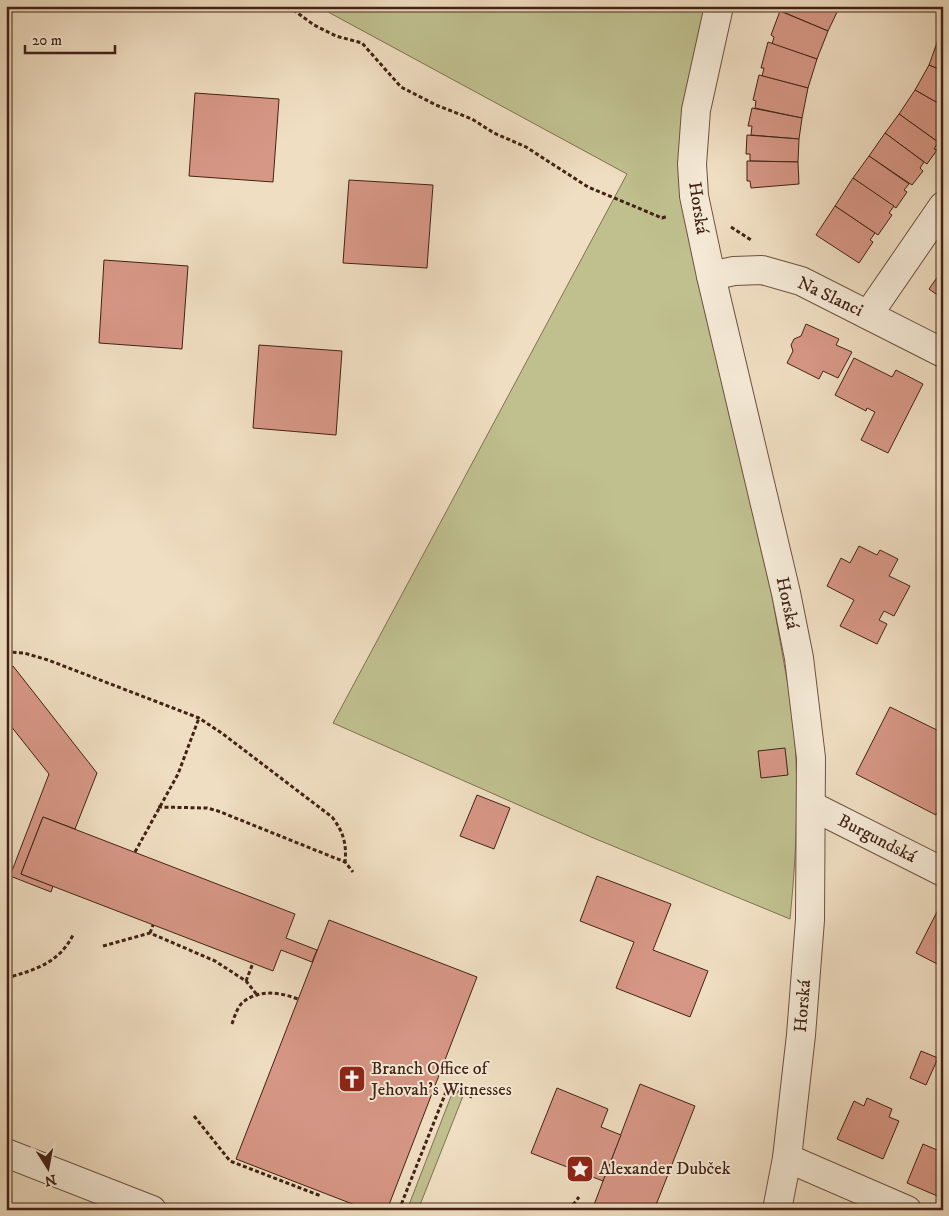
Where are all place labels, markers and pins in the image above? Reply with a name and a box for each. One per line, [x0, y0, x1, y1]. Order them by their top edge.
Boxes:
place label: Branch Office of Jehovah's Witnesses [369, 1058, 512, 1101]
church icon: Branch Office of Jehovah's Witnesses [337, 1064, 367, 1094]
place icon: Alexander Dubček [565, 1154, 595, 1184]
place label: Alexander Dubček [599, 1158, 731, 1180]

